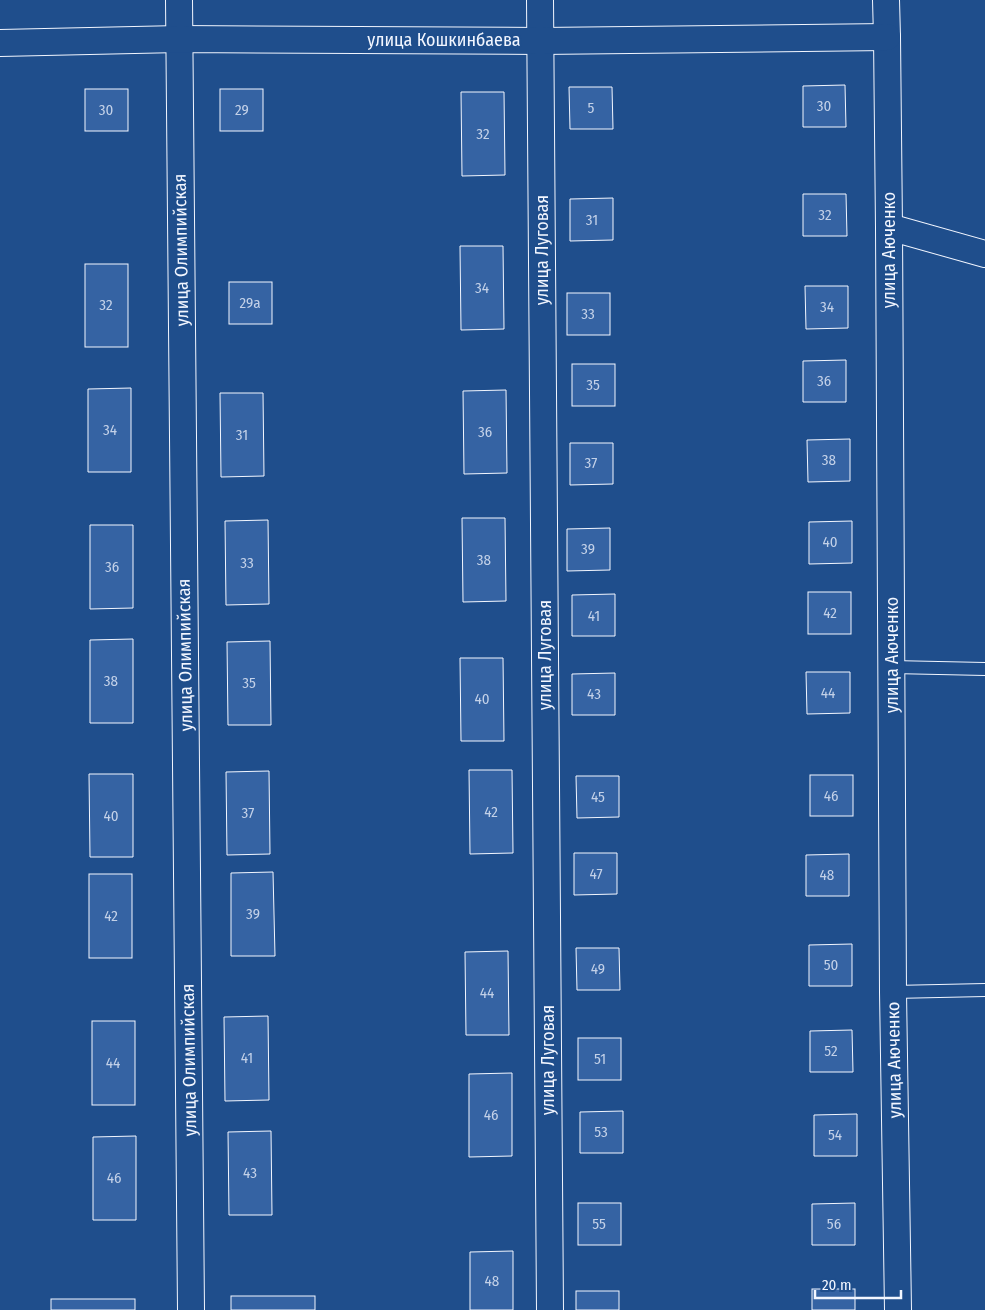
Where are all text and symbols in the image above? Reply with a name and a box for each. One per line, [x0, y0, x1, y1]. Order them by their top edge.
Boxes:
street label: улица Кошкинбаева [367, 29, 521, 51]
house number: 30 [817, 97, 831, 115]
house number: 5 [588, 99, 595, 117]
house number: 30 [99, 101, 113, 119]
house number: 29 [235, 101, 249, 119]
house number: 32 [476, 125, 490, 143]
street label: улица Олимпийская [169, 173, 193, 327]
street label: улица Аюченко [878, 192, 900, 308]
street label: улица Луговая [531, 195, 553, 305]
house number: 32 [818, 206, 832, 224]
house number: 31 [586, 211, 598, 229]
house number: 34 [475, 279, 489, 297]
house number: 29а [239, 294, 261, 312]
house number: 32 [99, 296, 113, 314]
house number: 34 [820, 298, 834, 316]
house number: 33 [581, 305, 595, 323]
house number: 36 [817, 372, 831, 390]
house number: 35 [586, 376, 600, 394]
house number: 34 [103, 421, 117, 439]
house number: 36 [478, 423, 492, 441]
house number: 31 [236, 426, 248, 444]
house number: 38 [822, 451, 836, 469]
house number: 37 [585, 454, 597, 472]
house number: 40 [822, 533, 838, 551]
house number: 39 [581, 540, 595, 558]
house number: 38 [477, 551, 491, 569]
house number: 33 [240, 554, 254, 572]
house number: 36 [105, 558, 119, 576]
street label: улица Олимпийская [173, 578, 197, 732]
street label: улица Аюченко [881, 597, 903, 713]
street label: улица Луговая [534, 600, 556, 710]
house number: 42 [823, 604, 837, 622]
house number: 41 [588, 607, 600, 625]
house number: 38 [104, 672, 118, 690]
house number: 35 [242, 674, 256, 692]
house number: 44 [821, 684, 835, 702]
house number: 43 [587, 685, 601, 703]
house number: 40 [474, 690, 490, 708]
house number: 46 [824, 787, 838, 805]
house number: 45 [591, 788, 605, 806]
house number: 42 [484, 803, 498, 821]
house number: 37 [242, 804, 254, 822]
house number: 40 [103, 807, 119, 825]
house number: 47 [589, 865, 603, 883]
house number: 48 [820, 866, 834, 884]
house number: 39 [246, 905, 260, 923]
house number: 42 [104, 907, 118, 925]
house number: 50 [824, 956, 838, 974]
house number: 49 [591, 960, 605, 978]
street label: улица Олимпийская [177, 983, 201, 1137]
house number: 44 [480, 984, 494, 1002]
street label: улица Аюченко [882, 1001, 906, 1119]
street label: улица Луговая [537, 1005, 559, 1115]
house number: 52 [824, 1042, 838, 1060]
house number: 41 [241, 1049, 253, 1067]
house number: 51 [594, 1050, 606, 1068]
house number: 44 [106, 1054, 120, 1072]
house number: 46 [484, 1106, 498, 1124]
house number: 53 [594, 1123, 608, 1141]
house number: 54 [828, 1126, 842, 1144]
house number: 43 [243, 1164, 257, 1182]
house number: 46 [107, 1169, 121, 1187]
house number: 55 [592, 1215, 606, 1233]
house number: 56 [827, 1215, 841, 1233]
scale bar [815, 1268, 901, 1300]
house number: 48 [485, 1272, 499, 1290]
text: 20 m [822, 1276, 852, 1294]

